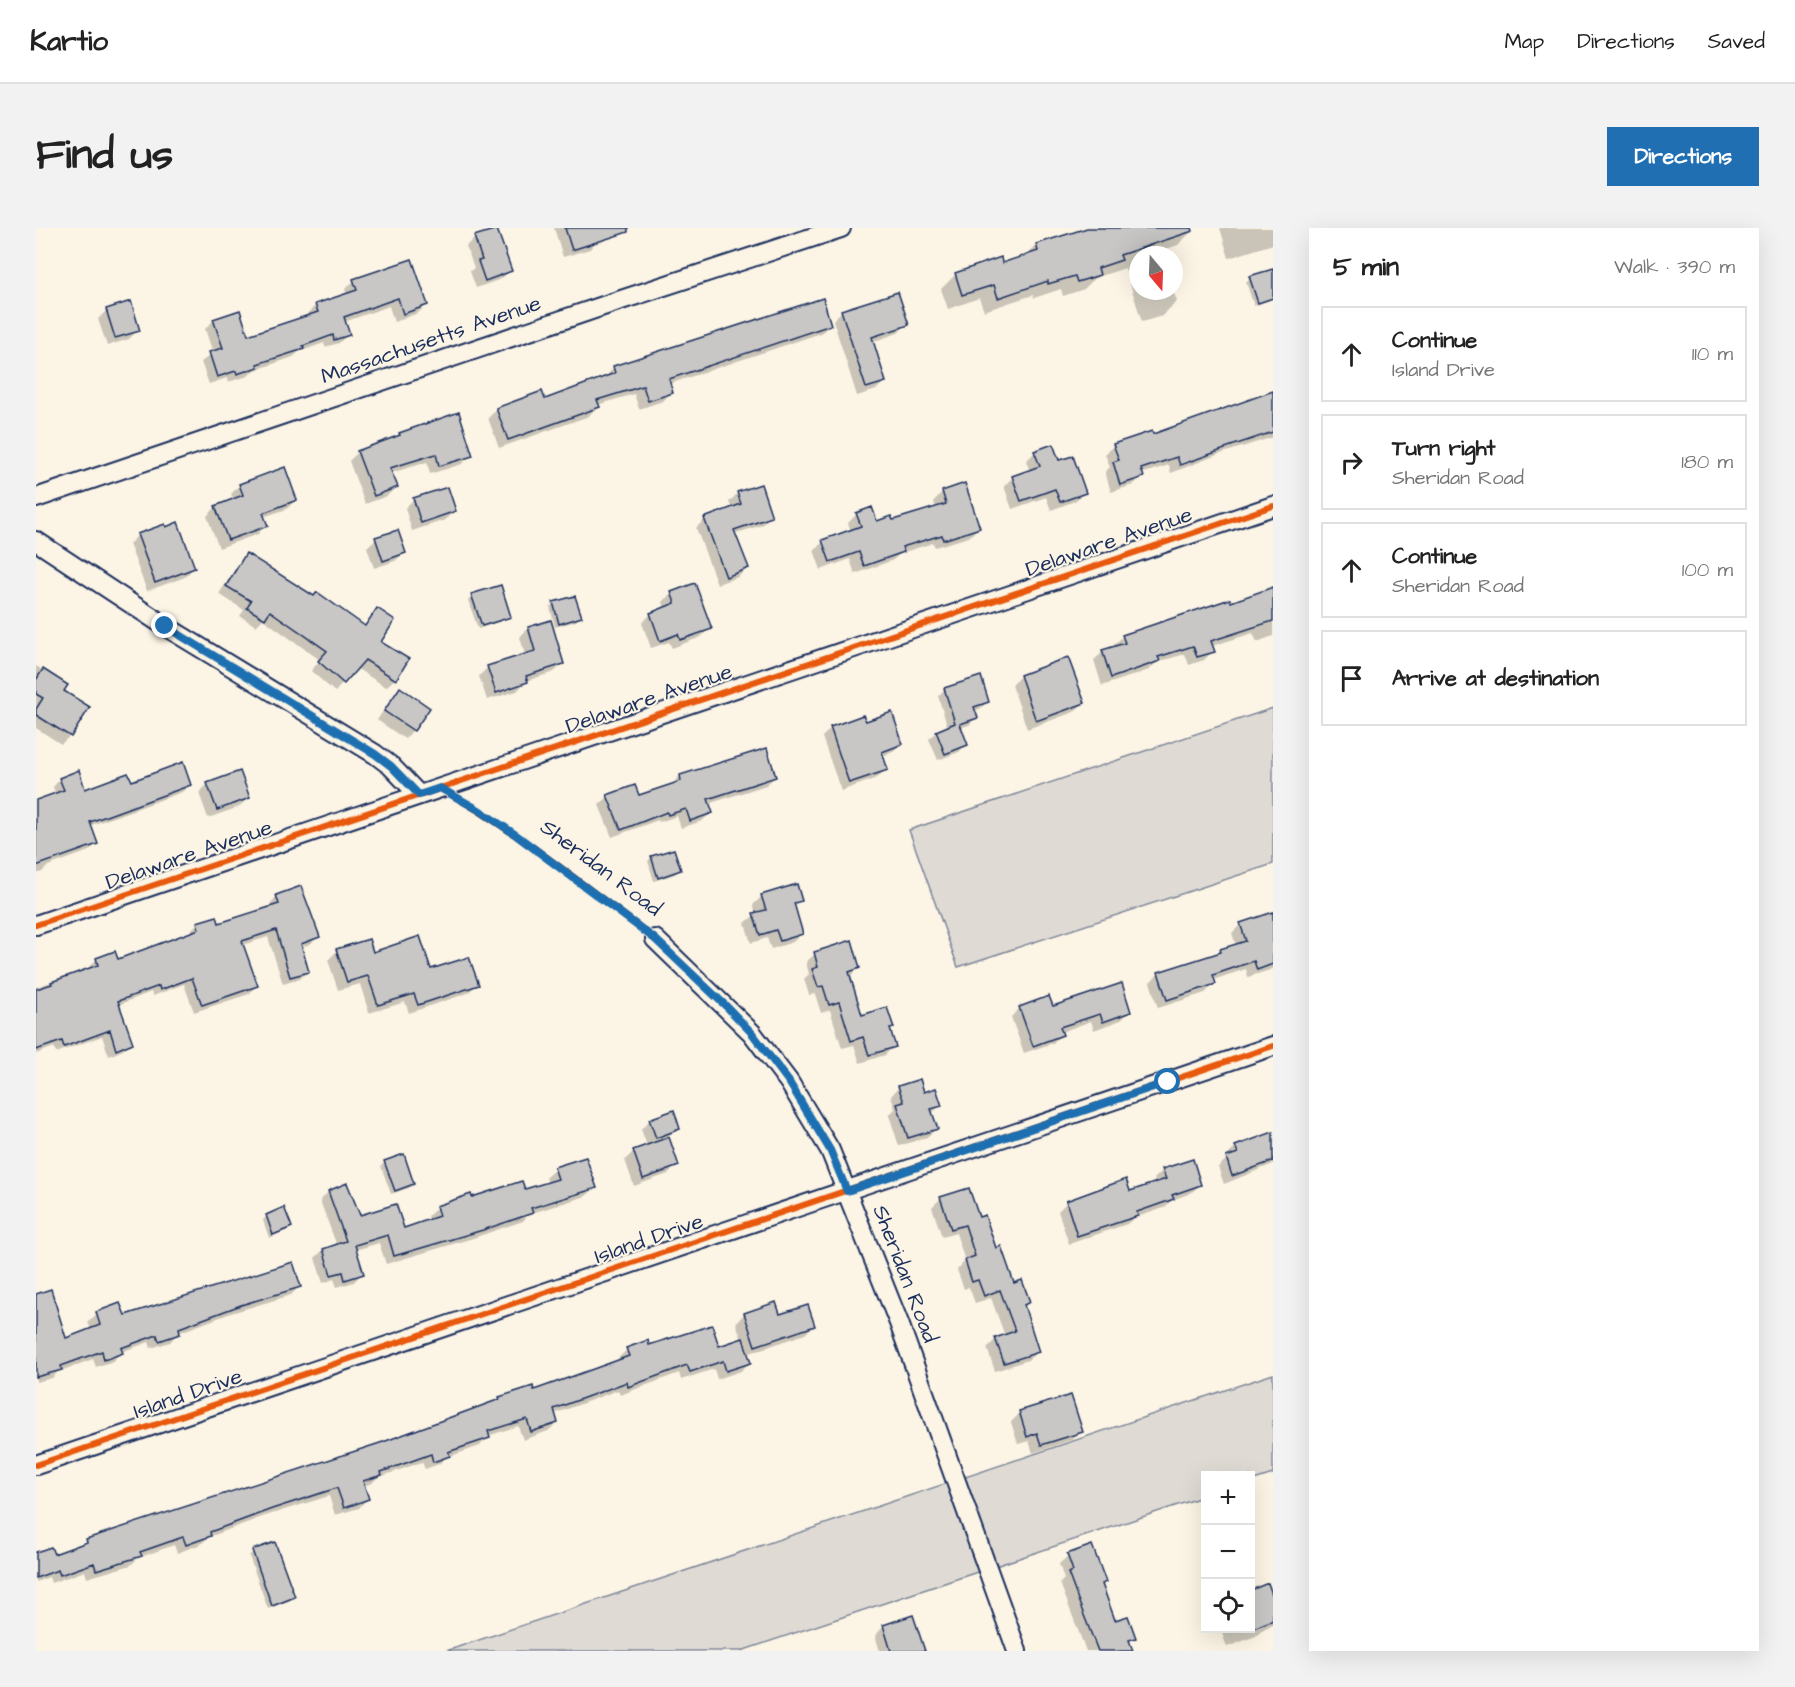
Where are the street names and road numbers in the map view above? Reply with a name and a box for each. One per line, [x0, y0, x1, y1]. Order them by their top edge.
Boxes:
street label: Massachusetts Avenue [317, 288, 545, 392]
street label: Delaware Avenue [1022, 499, 1196, 585]
street label: Delaware Avenue [562, 656, 736, 742]
street label: Delaware Avenue [102, 812, 276, 898]
street label: Sheridan Road [534, 812, 668, 924]
street label: Sheridan Road [865, 1201, 945, 1347]
street label: Island Drive [590, 1206, 708, 1272]
street label: Island Drive [129, 1361, 247, 1427]

